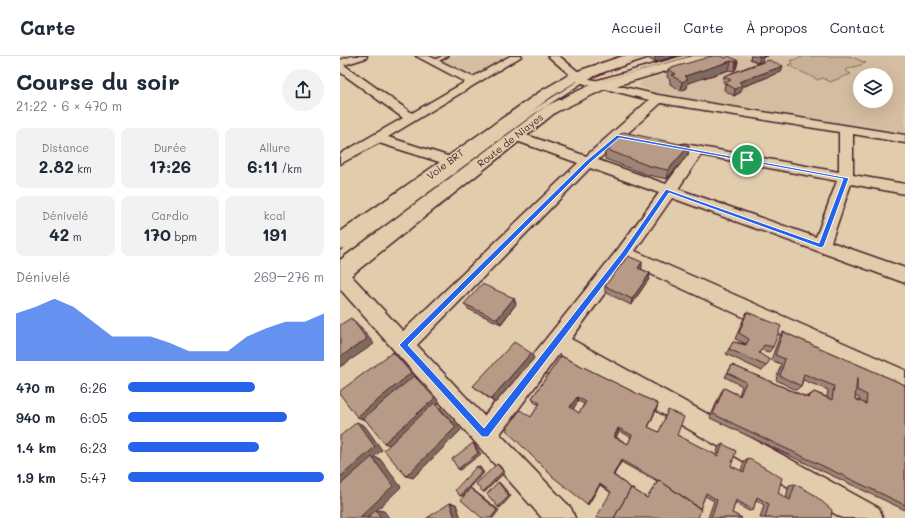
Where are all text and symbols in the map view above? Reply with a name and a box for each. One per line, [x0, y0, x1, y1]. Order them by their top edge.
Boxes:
text: Carte [20, 15, 75, 40]
text: Accueil [611, 18, 661, 37]
text: Carte [683, 18, 724, 37]
text: À propos [746, 18, 808, 37]
text: Contact [830, 18, 885, 37]
text: Course du soir [16, 67, 180, 96]
map controls [853, 68, 893, 108]
button: layers [853, 68, 893, 108]
button: share [282, 69, 324, 111]
text: 21:22 · 6 × 470 m [16, 97, 122, 114]
street label: Route de Niayes [474, 110, 546, 170]
text: Distance [42, 140, 89, 155]
text: Durée [154, 140, 186, 155]
text: Allure [259, 140, 290, 155]
pin [730, 143, 764, 177]
street label: Voie BRT [424, 145, 467, 183]
icon: arrive [736, 149, 758, 171]
text: 2.82 [39, 155, 74, 177]
text: 17:26 [149, 155, 191, 177]
text: 6:11 [247, 155, 278, 177]
text: km [74, 161, 92, 176]
text: /km [278, 161, 302, 176]
text: Dénivelé [42, 208, 88, 223]
text: Cardio [151, 208, 189, 223]
text: kcal [264, 208, 286, 223]
text: 42 [49, 223, 69, 245]
text: 170 [143, 223, 171, 245]
text: 191 [262, 223, 287, 245]
text: m [69, 229, 82, 244]
text: bpm [171, 229, 197, 244]
text: Dénivelé [16, 268, 70, 285]
text: 269–276 m [254, 268, 324, 285]
text: 470 m [16, 379, 55, 396]
text: 6:26 [80, 379, 107, 396]
text: 940 m [16, 409, 55, 426]
text: 6:05 [80, 409, 107, 426]
text: 1.4 km [16, 439, 56, 456]
text: 6:23 [80, 439, 107, 456]
text: 1.9 km [16, 469, 56, 486]
text: 5:47 [80, 469, 106, 486]

